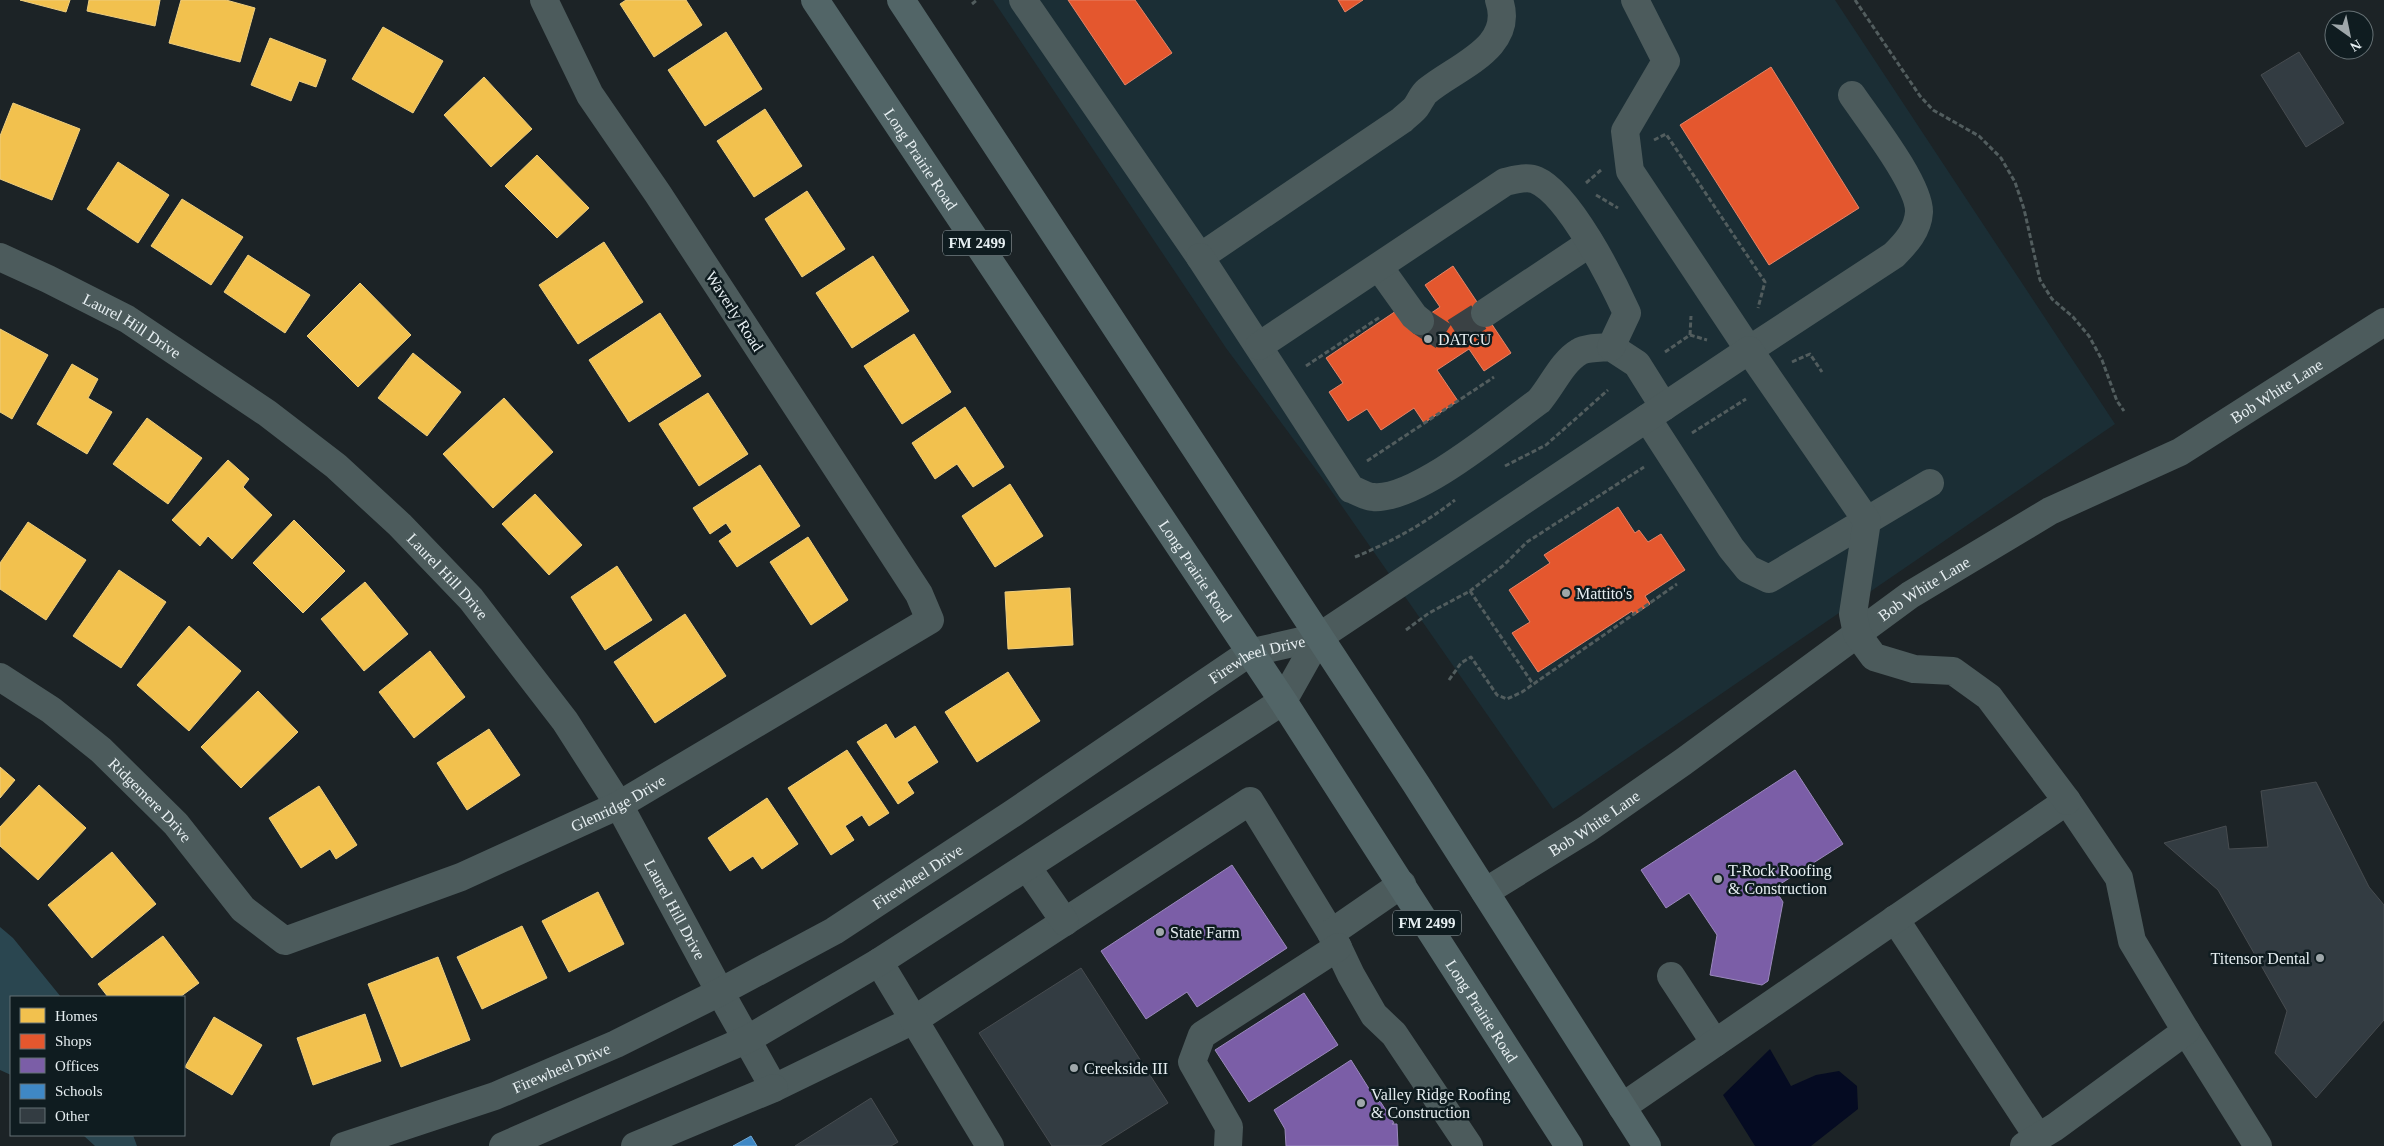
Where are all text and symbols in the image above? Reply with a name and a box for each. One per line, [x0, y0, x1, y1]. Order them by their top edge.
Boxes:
north arrow [2324, 10, 2374, 60]
text: N [2347, 36, 2364, 55]
street label: Long Prairie Road [881, 105, 961, 213]
road number: FM 2499 [943, 230, 1011, 256]
street label: Waverly Road [702, 268, 767, 355]
street label: Laurel Hill Drive [80, 290, 184, 362]
place label: DATCU [1438, 331, 1492, 348]
marker: DATCU [1422, 333, 1434, 345]
street label: Bob White Lane [2228, 356, 2326, 427]
street label: Long Prairie Road [1156, 517, 1235, 625]
street label: Laurel Hill Drive [403, 530, 491, 623]
street label: Bob White Lane [1875, 553, 1973, 624]
place label: Mattito's [1576, 585, 1632, 602]
marker: Mattito's [1560, 587, 1572, 599]
street label: Firewheel Drive [1206, 632, 1307, 687]
street label: Ridgemere Drive [105, 755, 195, 845]
street label: Glenridge Drive [568, 771, 668, 835]
street label: Bob White Lane [1546, 787, 1643, 860]
street label: Firewheel Drive [869, 841, 966, 912]
street label: Laurel Hill Drive [641, 857, 709, 962]
place label: T-Rock Roofing & Construction [1728, 862, 1832, 897]
marker: T-Rock Roofing & Construction [1712, 873, 1724, 885]
road number: FM 2499 [1393, 910, 1461, 936]
place label: State Farm [1170, 924, 1240, 941]
marker: State Farm [1154, 926, 1166, 938]
place label: Titensor Dental [2211, 950, 2311, 967]
marker: Titensor Dental [2314, 952, 2326, 964]
street label: Long Prairie Road [1442, 957, 1521, 1065]
legend [10, 996, 185, 1136]
text: Homes [55, 1008, 98, 1024]
text: Shops [55, 1033, 92, 1049]
street label: Firewheel Drive [510, 1040, 613, 1096]
text: Offices [55, 1058, 99, 1074]
place label: Creekside III [1084, 1060, 1168, 1077]
marker: Creekside III [1068, 1062, 1080, 1074]
text: Schools [55, 1083, 103, 1099]
place label: Valley Ridge Roofing & Construction [1371, 1086, 1511, 1121]
marker: Valley Ridge Roofing & Construction [1355, 1097, 1367, 1109]
text: Other [55, 1108, 89, 1124]

